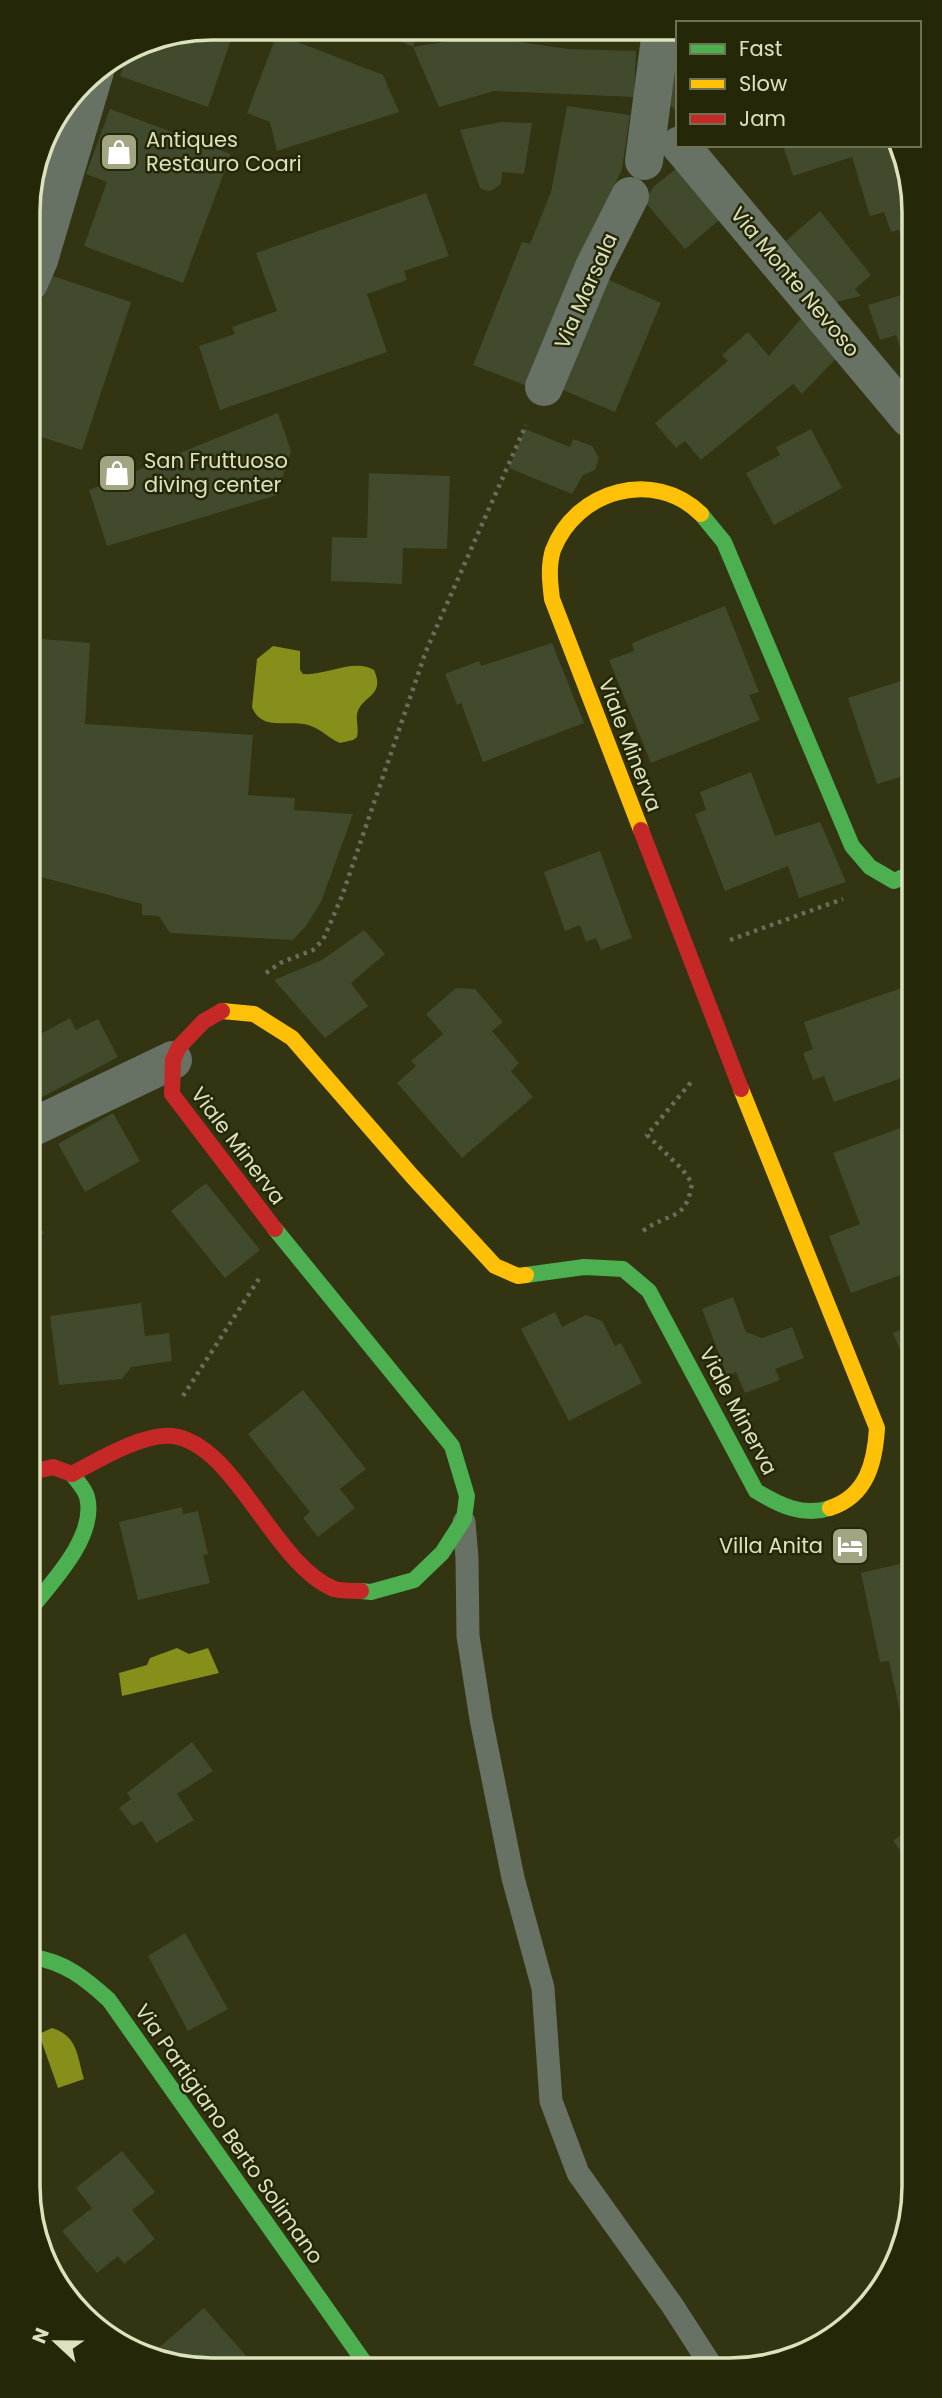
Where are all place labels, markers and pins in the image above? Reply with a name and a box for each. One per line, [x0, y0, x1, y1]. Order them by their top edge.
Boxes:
place label: Antiques Restauro Coari [146, 125, 302, 178]
shop icon: Antiques Restauro Coari [98, 131, 140, 173]
place label: San Fruttuoso diving center [144, 446, 288, 499]
shop icon: San Fruttuoso diving center [96, 452, 138, 494]
hotel icon: Villa Anita [829, 1525, 871, 1567]
place label: Villa Anita [719, 1531, 823, 1560]

